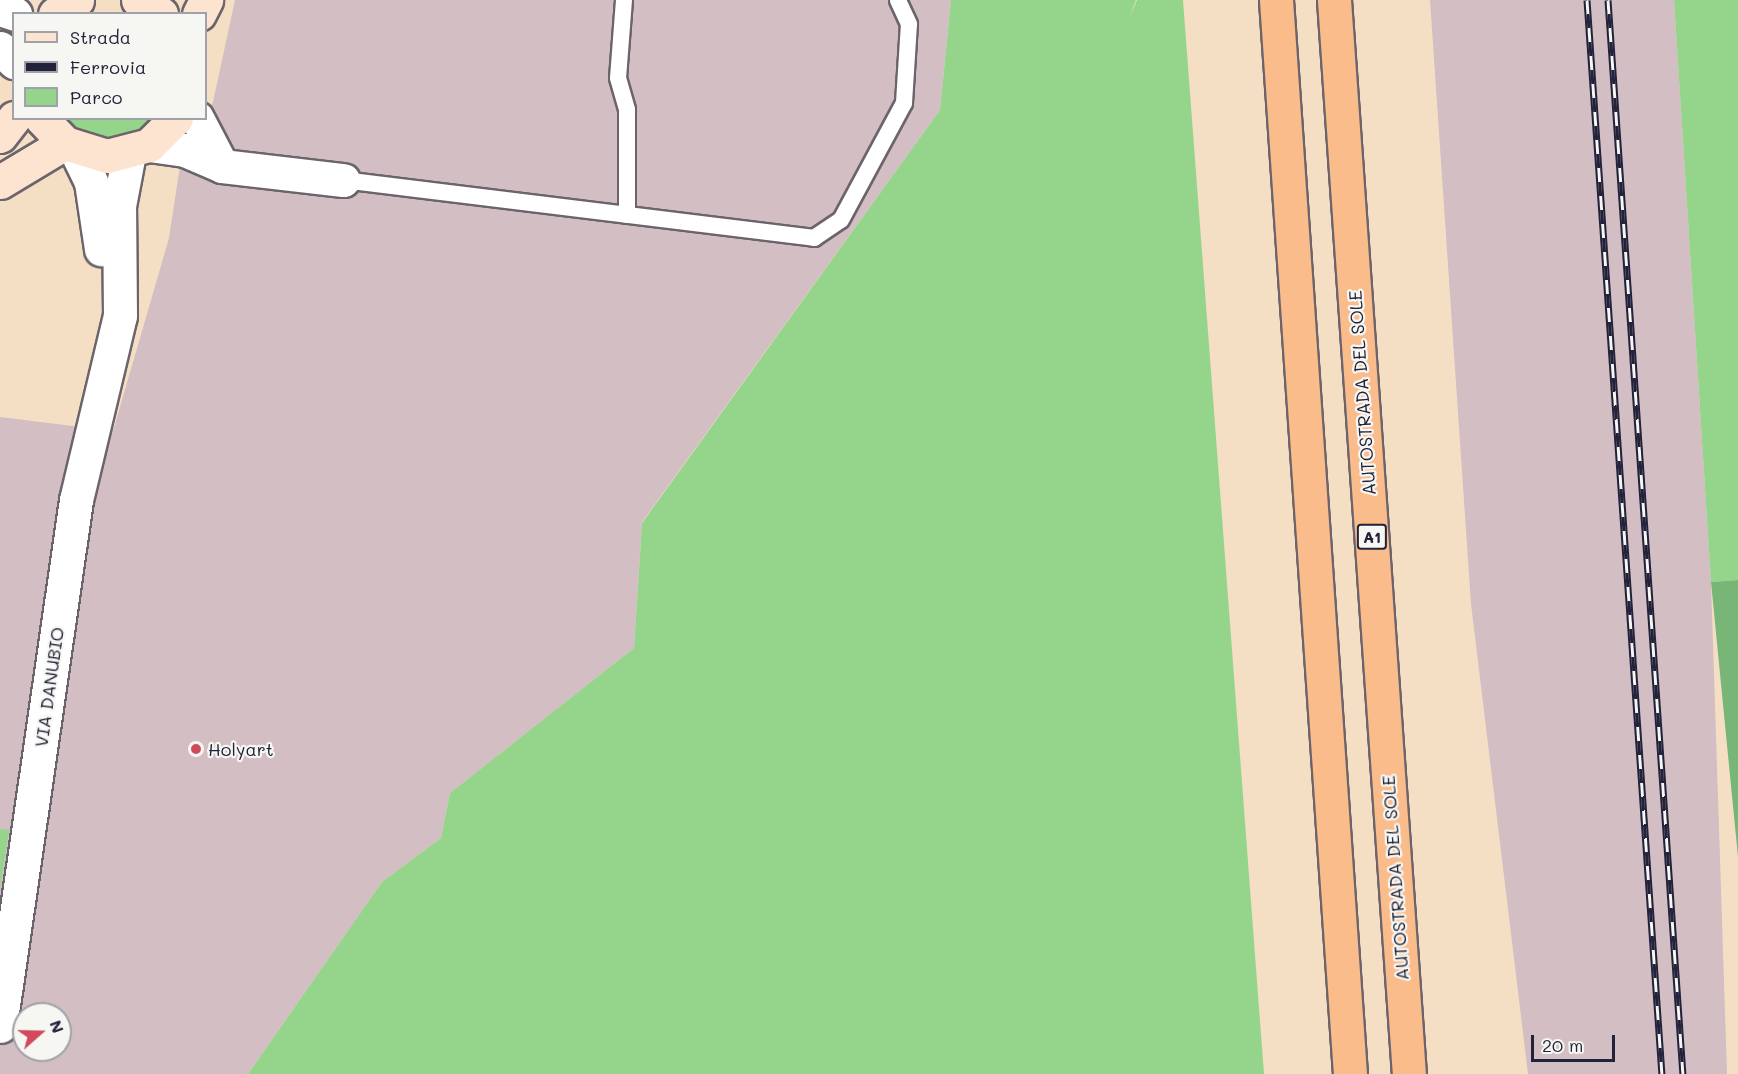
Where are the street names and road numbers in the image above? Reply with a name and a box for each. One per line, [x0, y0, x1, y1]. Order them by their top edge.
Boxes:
street label: AUTOSTRADA DEL SOLE [1344, 290, 1380, 496]
road number: A1 [1356, 524, 1388, 550]
street label: VIA DANUBIO [30, 626, 68, 748]
street label: AUTOSTRADA DEL SOLE [1377, 775, 1413, 981]

